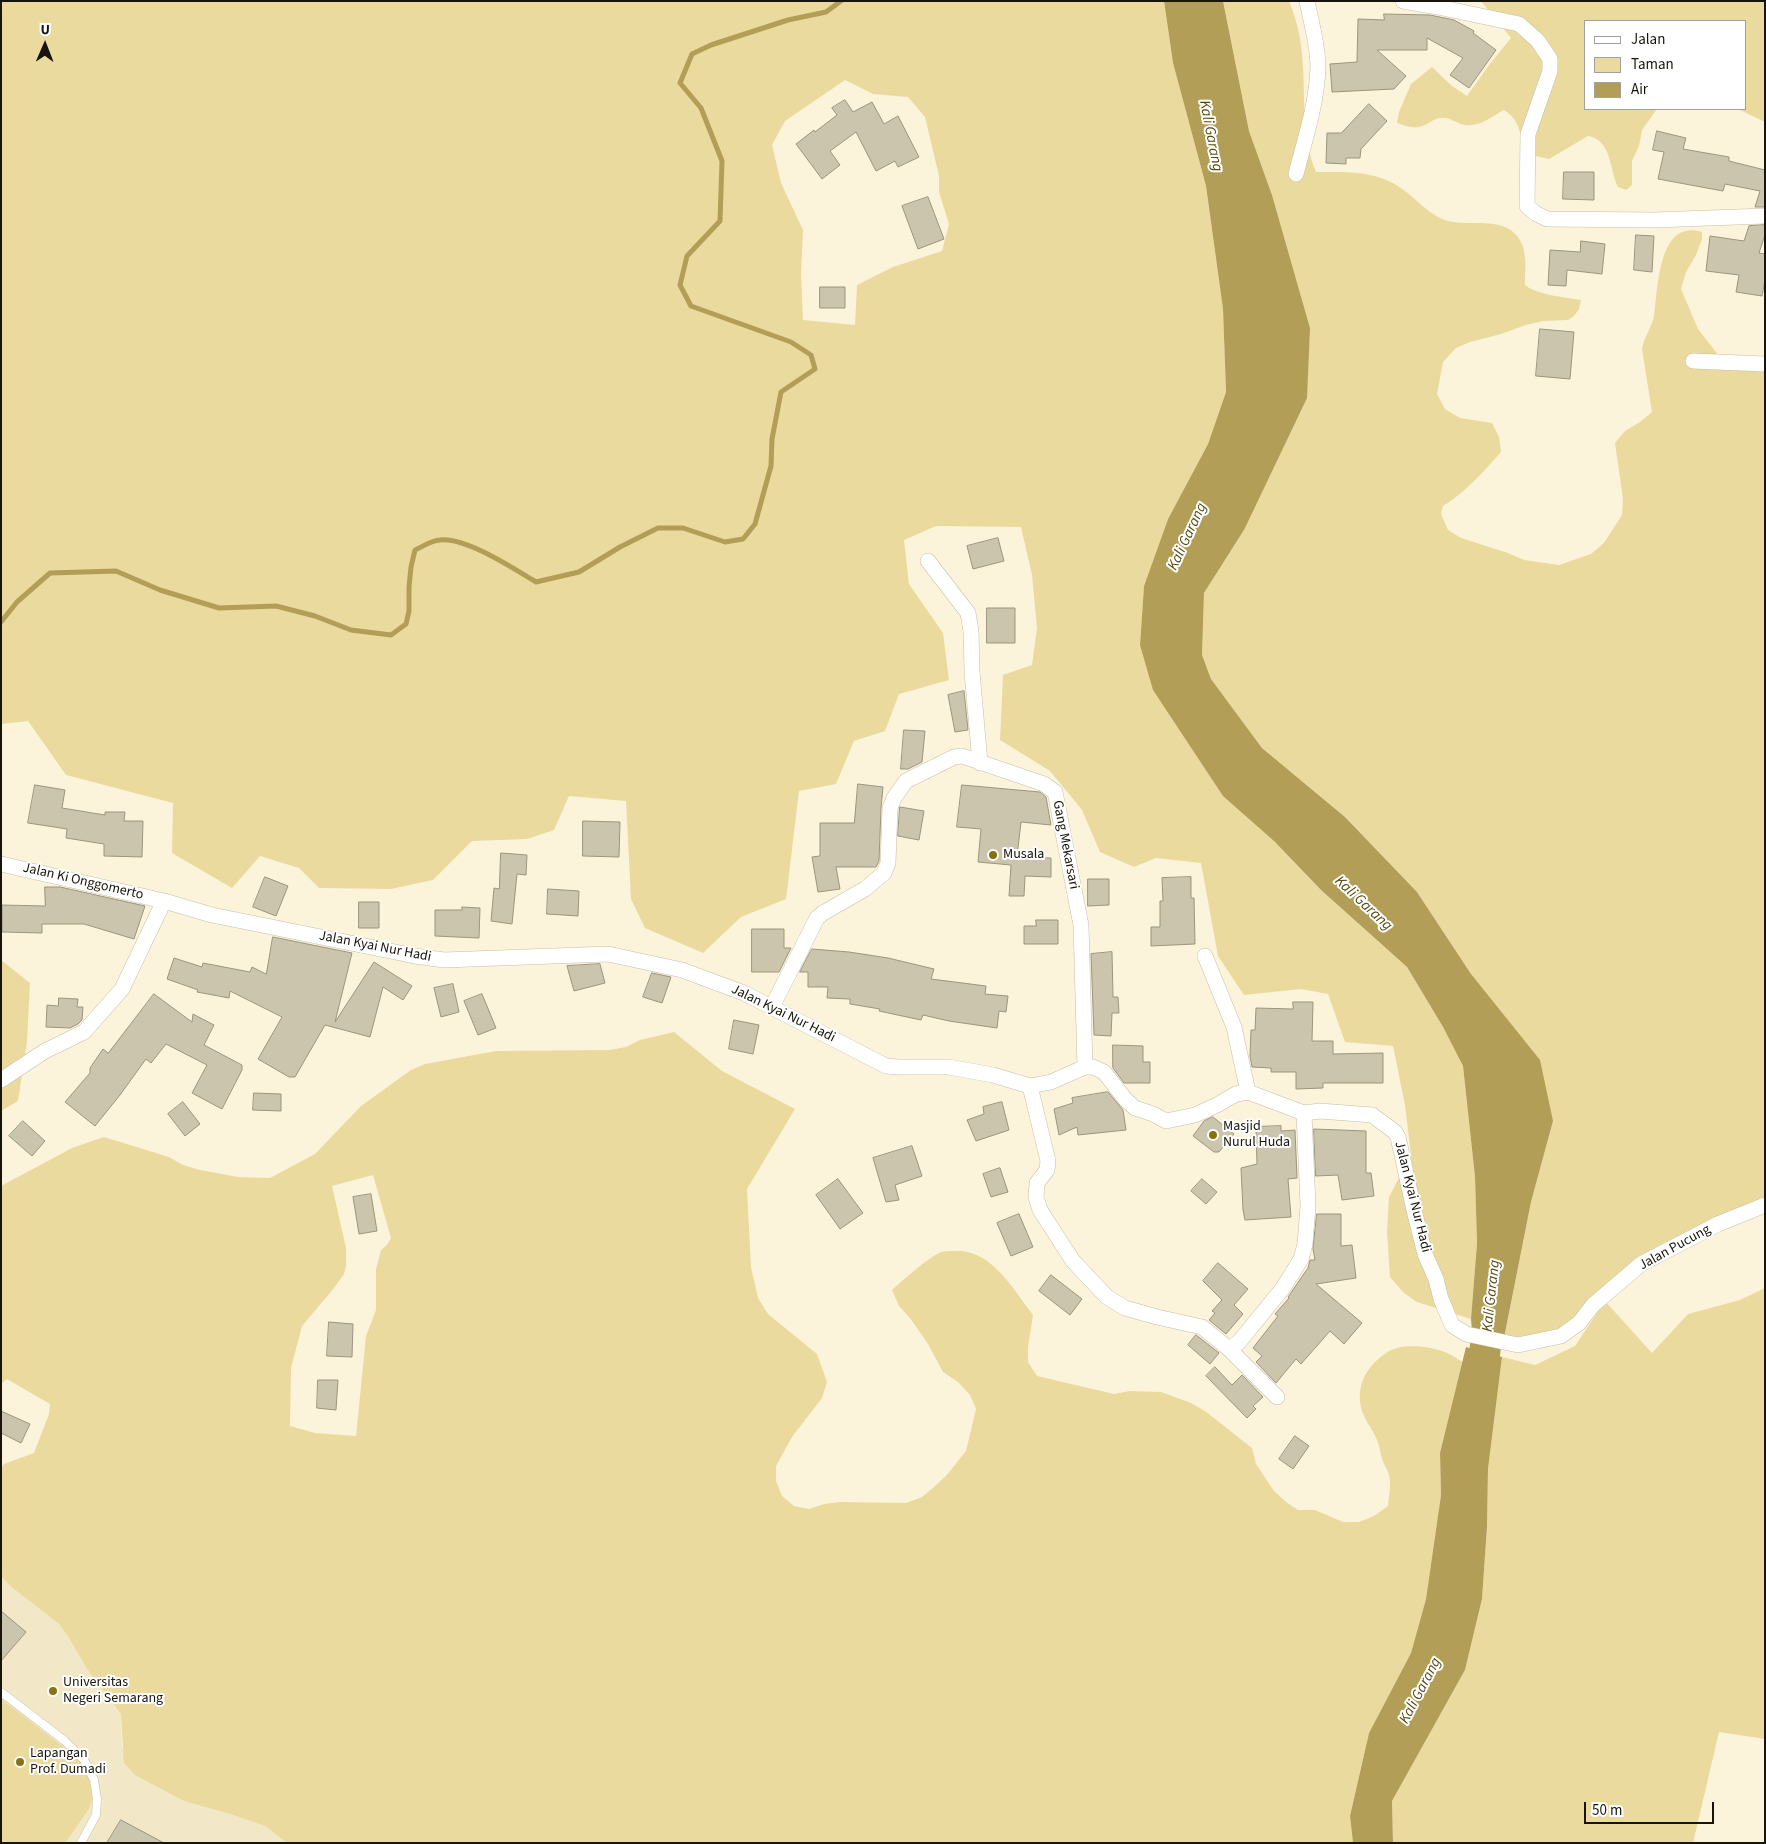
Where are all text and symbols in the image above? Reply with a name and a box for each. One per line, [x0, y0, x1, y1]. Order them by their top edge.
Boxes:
north arrow [20, 20, 70, 70]
text: U [40, 20, 50, 40]
legend [1584, 20, 1746, 110]
text: Jalan [1631, 29, 1665, 50]
text: Taman [1631, 54, 1674, 75]
text: Air [1631, 79, 1648, 100]
water label: Kali Garang [1194, 99, 1226, 173]
water label: Kali Garang [1165, 500, 1211, 574]
street label: Gang Mekarsari [1048, 799, 1082, 891]
place label: Musala [1003, 847, 1044, 863]
marker: Musala [987, 849, 999, 861]
street label: Jalan Ki Onggomerto [21, 860, 145, 904]
water label: Kali Garang [1330, 873, 1396, 935]
street label: Jalan Kyai Nur Hadi [317, 928, 433, 966]
street label: Jalan Kyai Nur Hadi [728, 981, 838, 1047]
place label: Masjid Nurul Huda [1223, 1119, 1290, 1152]
marker: Masjid Nurul Huda [1207, 1129, 1219, 1141]
street label: Jalan Kyai Nur Hadi [1390, 1140, 1434, 1254]
street label: Jalan Pucung [1636, 1221, 1714, 1275]
water label: Kali Garang [1479, 1259, 1505, 1333]
water label: Kali Garang [1396, 1655, 1446, 1727]
place label: Universitas Negeri Semarang [63, 1675, 163, 1708]
marker: Universitas Negeri Semarang [47, 1685, 59, 1697]
place label: Lapangan Prof. Dumadi [30, 1746, 106, 1778]
marker: Lapangan Prof. Dumadi [14, 1756, 26, 1768]
scale bar [1586, 1792, 1716, 1824]
text: 50 m [1592, 1800, 1622, 1821]

